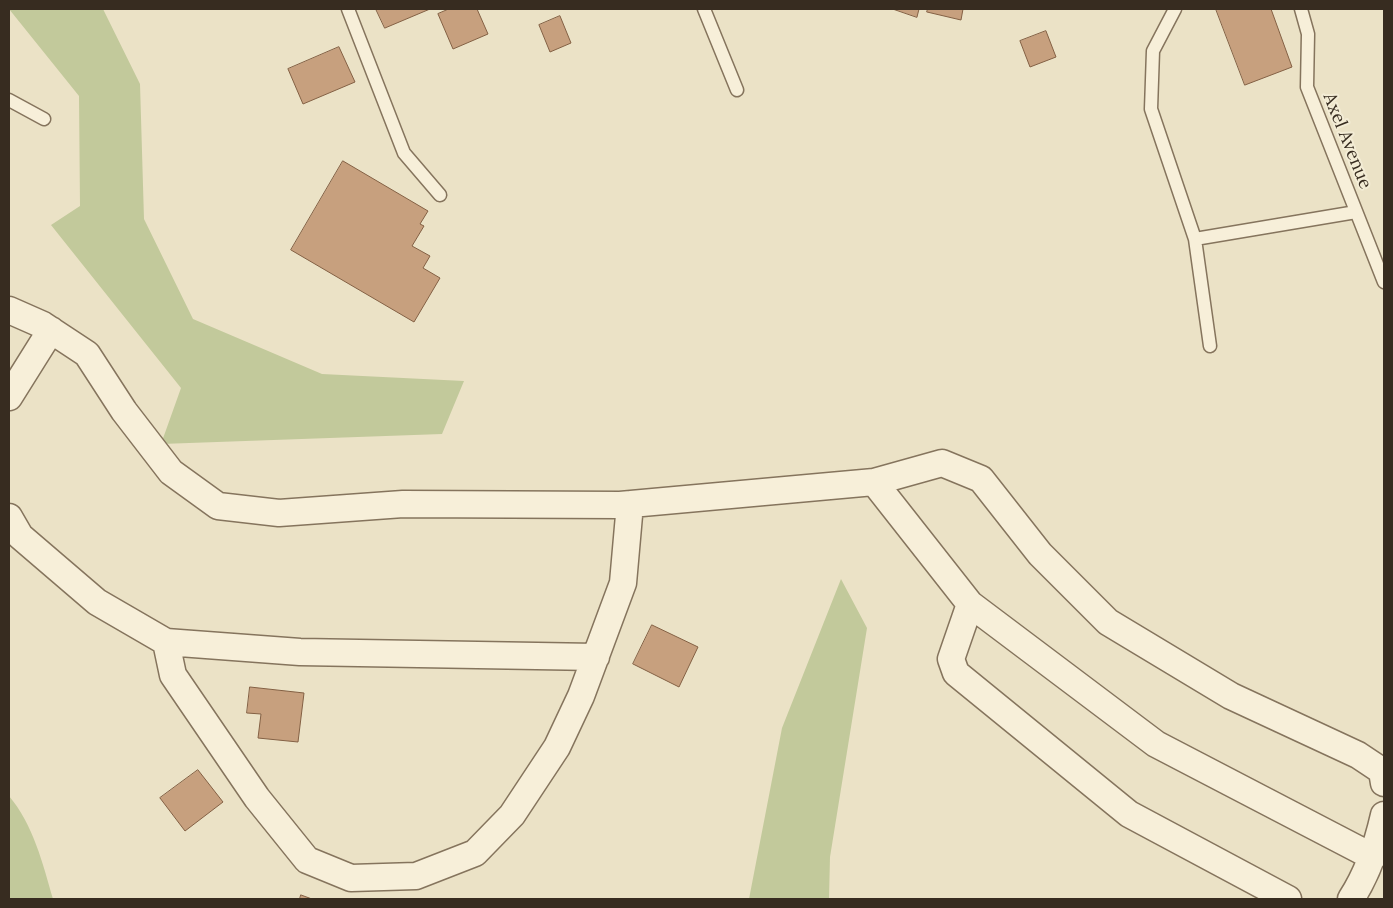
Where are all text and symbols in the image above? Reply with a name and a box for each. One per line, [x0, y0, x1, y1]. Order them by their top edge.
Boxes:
street label: Axel Avenue [1318, 90, 1376, 192]

